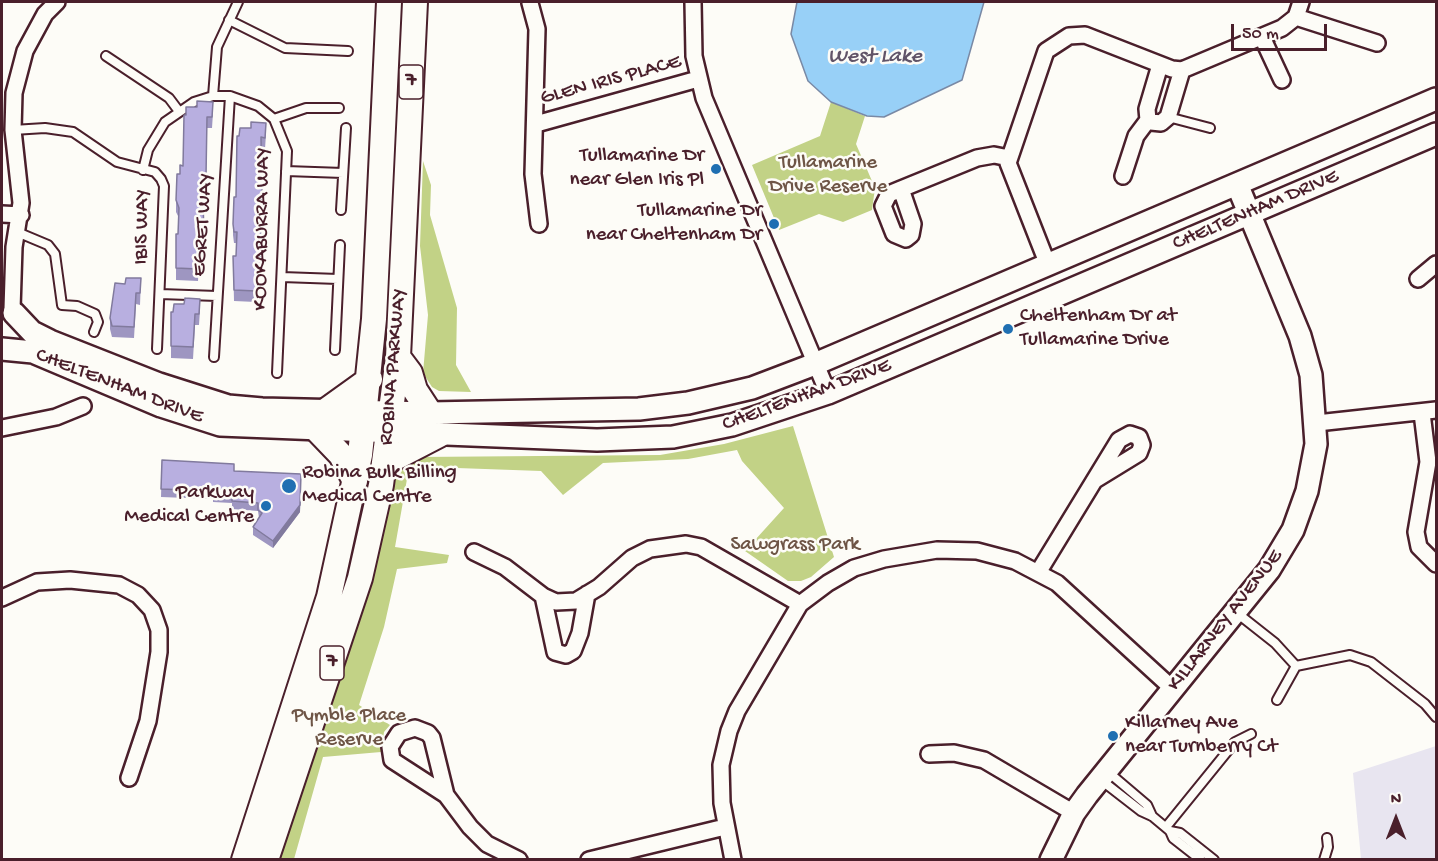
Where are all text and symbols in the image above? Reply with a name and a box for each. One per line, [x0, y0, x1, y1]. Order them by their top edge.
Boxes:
scale bar [1234, 12, 1330, 50]
text: 50 m [1242, 24, 1279, 45]
water label: West Lake [828, 45, 922, 71]
street label: GLEN IRIS PLACE [538, 50, 684, 112]
road number: 7 [399, 65, 423, 99]
place label: Tullamarine Dr near Glen Iris Pl [570, 144, 704, 194]
street label: KOOKABURRA WAY [249, 147, 277, 311]
park label: Tullamarine Drive Reserve [769, 151, 887, 201]
marker: Tullamarine Dr near Glen Iris Pl [709, 162, 723, 176]
street label: CHELTENHAM DRIVE [1169, 165, 1343, 257]
street label: EGRET WAY [188, 173, 220, 277]
street label: IBIS WAY [130, 189, 156, 265]
place label: Tullamarine Dr near Cheltenham Dr [586, 199, 762, 249]
marker: Tullamarine Dr near Cheltenham Dr [767, 217, 781, 231]
street label: ROBINA PARKWAY [375, 288, 413, 446]
place label: Cheltenham Dr at Tullamarine Drive [1020, 304, 1177, 354]
marker: Cheltenham Dr at Tullamarine Drive [1001, 322, 1015, 336]
street label: CHELTENHAM DRIVE [32, 343, 206, 431]
street label: CHELTENHAM DRIVE [719, 354, 895, 438]
place label: Robina Bulk Billing Medical Centre [302, 461, 457, 511]
marker: Robina Bulk Billing Medical Centre [280, 477, 298, 495]
place label: Parkway Medical Centre [124, 481, 254, 531]
marker: Parkway Medical Centre [259, 499, 273, 513]
park label: Sawgrass Park [730, 533, 860, 559]
street label: KILLARNEY AVENUE [1163, 545, 1289, 697]
road number: 7 [320, 646, 344, 680]
park label: Pymble Place Reserve [292, 704, 406, 754]
place label: Killarney Ave near Turnberry Ct [1125, 711, 1277, 761]
marker: Killarney Ave near Turnberry Ct [1106, 729, 1120, 743]
north arrow [1366, 789, 1426, 849]
text: N [1391, 791, 1401, 810]

